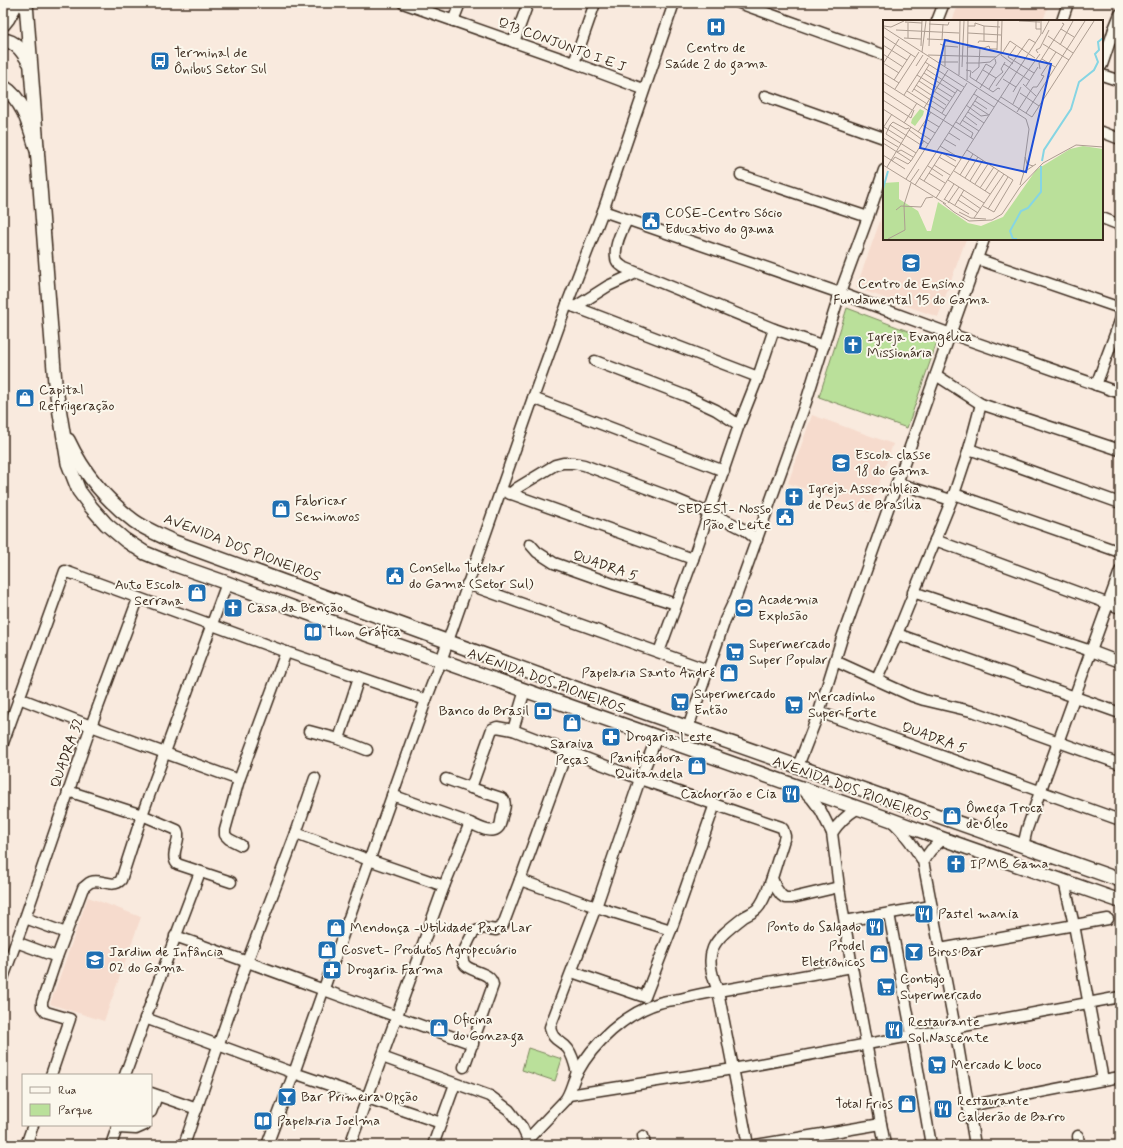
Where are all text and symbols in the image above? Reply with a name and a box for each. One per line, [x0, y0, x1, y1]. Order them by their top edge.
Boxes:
street label: Q13 CONJUNTO I E J [496, 13, 628, 77]
hospital icon: Centro de Saúde 2 do gama [705, 16, 727, 38]
inset map [883, 20, 1103, 240]
place label: Centro de Saúde 2 do gama [665, 39, 768, 75]
place label: Terminal de Ônibus Setor Sul [174, 44, 267, 78]
bus stop icon: Terminal de Ônibus Setor Sul [149, 50, 171, 72]
place label: COSE-Centro Sócio Educativo do gama [665, 204, 782, 239]
public building icon: COSE-Centro Sócio Educativo do gama [640, 210, 662, 232]
school or university icon: Centro de Ensino Fundamental 15 do Gama [900, 252, 922, 274]
place label: Centro de Ensino Fundamental 15 do Gama [833, 275, 989, 309]
place label: Igreja Evangélica Missionária [867, 328, 972, 362]
church icon: Igreja Evangélica Missionária [842, 334, 864, 356]
place label: Capital Refrigeração [39, 381, 115, 415]
shop icon: Capital Refrigeração [14, 387, 36, 409]
place label: Escola classe 18 do Gama [855, 446, 931, 480]
school or university icon: Escola classe 18 do Gama [830, 452, 852, 474]
place label: Igreja Assembléia de Deus de Brasília [808, 480, 922, 514]
church icon: Igreja Assembléia de Deus de Brasília [783, 486, 805, 508]
place label: Fabricar Seminovos [295, 492, 360, 526]
shop icon: Fabricar Seminovos [270, 498, 292, 520]
place label: SEDEST- Nosso Pão e Leite [678, 500, 771, 534]
public building icon: SEDEST- Nosso Pão e Leite [774, 506, 796, 528]
street label: AVENIDA DOS PIONEIROS [161, 510, 323, 586]
street label: QUADRA 5 [570, 546, 640, 586]
place label: Conselho Tutelar do Gama (Setor Sul) [409, 559, 533, 593]
public building icon: Conselho Tutelar do Gama (Setor Sul) [384, 565, 406, 587]
place label: Auto Escola Serrana [115, 576, 184, 610]
shop icon: Auto Escola Serrana [186, 582, 208, 604]
place label: Academia Explosão [758, 591, 819, 625]
church icon: Casa da Benção [222, 597, 244, 619]
sports icon: Academia Explosão [733, 597, 755, 619]
place label: Casa da Benção [247, 599, 343, 617]
library icon: Thon Gráfica [302, 621, 324, 643]
place label: Thon Gráfica [327, 623, 401, 641]
place label: Supermercado Super Popular [749, 635, 831, 669]
supermarket icon: Supermercado Super Popular [724, 641, 746, 663]
street label: AVENIDA DOS PIONEIROS [465, 644, 627, 718]
shop icon: Papelaria Santo André [718, 662, 740, 684]
place label: Papelaria Santo André [582, 664, 715, 682]
place label: Supermercado Então [694, 685, 776, 719]
place label: Mercadinho Super Forte [808, 688, 877, 722]
supermarket icon: Supermercado Então [669, 691, 691, 713]
supermarket icon: Mercadinho Super Forte [783, 694, 805, 716]
bank icon: Banco do Brasil [532, 700, 554, 722]
place label: Banco do Brasil [439, 702, 529, 720]
shop icon: Saraiva Peças [561, 712, 583, 734]
street label: QUADRA 32 [47, 716, 87, 790]
street label: QUADRA 5 [899, 718, 969, 758]
pharmacy icon: Drogaria Leste [600, 726, 622, 748]
place label: Drogaria Leste [625, 728, 713, 746]
place label: Saraiva Peças [550, 735, 594, 769]
place label: Panificadora Quitandela [610, 749, 684, 783]
street label: AVENIDA DOS PIONEIROS [770, 752, 932, 826]
shop icon: Panificadora Quitandela [686, 755, 708, 777]
restaurant icon: Cachorrão e Cia [780, 783, 802, 805]
place label: Cachorrão e Cia [680, 785, 777, 803]
place label: Ômega Troca de Óleo [966, 799, 1043, 833]
shop icon: Ômega Troca de Óleo [941, 805, 963, 827]
church icon: IPMB Gama [945, 853, 967, 875]
place label: IPMB Gama [970, 855, 1048, 873]
restaurant icon: Pastel mania [913, 903, 935, 925]
place label: Pastel mania [938, 905, 1019, 923]
restaurant icon: Ponto do Salgado [864, 916, 886, 938]
shop icon: Mendonça -Utilidade Para Lar [325, 917, 347, 939]
place label: Ponto do Salgado [767, 918, 861, 936]
place label: Mendonça -Utilidade Para Lar [350, 919, 532, 937]
place label: Prodel Eletrônicos [801, 937, 865, 971]
shop icon: Cosvet- Produtos Agropecuário [316, 939, 338, 961]
place label: Cosvet- Produtos Agropecuário [341, 941, 517, 959]
bar icon: Biros Bar [903, 941, 925, 963]
place label: Jardim de Infância 02 do Gama [109, 943, 224, 977]
shop icon: Prodel Eletrônicos [868, 943, 890, 965]
place label: Biros Bar [928, 943, 984, 961]
school or university icon: Jardim de Infância 02 do Gama [84, 949, 106, 971]
pharmacy icon: Drogaria Farma [321, 959, 343, 981]
place label: Drogaria Farma [346, 961, 443, 979]
place label: Contigo Supermercado [900, 970, 982, 1004]
supermarket icon: Contigo Supermercado [875, 976, 897, 998]
place label: Oficina do Gonzaga [453, 1011, 524, 1047]
place label: Restaurante Sol Nascente [908, 1013, 989, 1047]
shop icon: Oficina do Gonzaga [428, 1017, 450, 1039]
restaurant icon: Restaurante Sol Nascente [883, 1019, 905, 1041]
supermarket icon: Mercado K boco [926, 1054, 948, 1076]
place label: Mercado K boco [951, 1056, 1042, 1074]
legend [22, 1074, 152, 1126]
text: Rua [58, 1083, 76, 1099]
bar icon: Bar Primeira Opção [276, 1086, 298, 1108]
place label: Bar Primeira Opção [301, 1088, 418, 1106]
place label: Restaurante Calderão de Barro [957, 1092, 1065, 1126]
shop icon: Total Frios [896, 1093, 918, 1115]
place label: Total Frios [835, 1095, 893, 1113]
restaurant icon: Restaurante Calderão de Barro [932, 1098, 954, 1120]
text: Parque [58, 1103, 93, 1119]
library icon: Papelaria Joelma [252, 1110, 274, 1132]
place label: Papelaria Joelma [277, 1112, 380, 1130]

